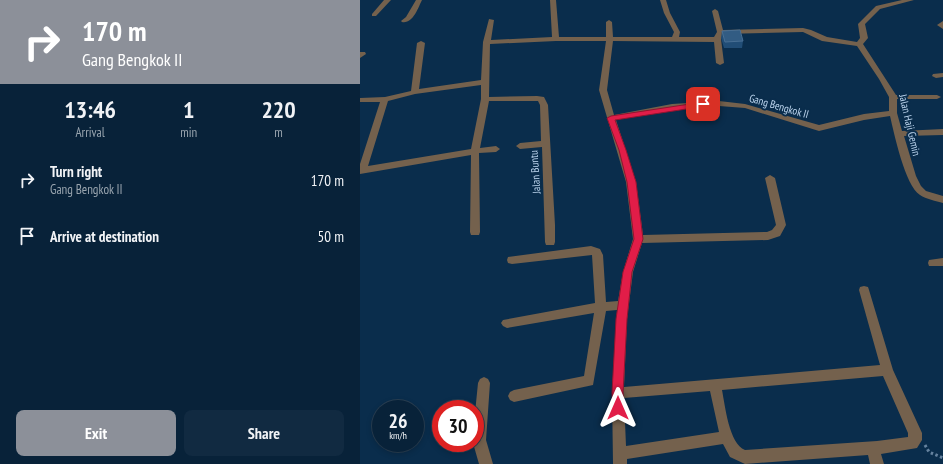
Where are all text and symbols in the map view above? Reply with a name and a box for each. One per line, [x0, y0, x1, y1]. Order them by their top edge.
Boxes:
text: 170 m [82, 12, 146, 49]
icon: right [16, 16, 68, 68]
text: Gang Bengkok II [82, 48, 182, 71]
pin [686, 87, 720, 121]
street label: Gang Bengkok II [748, 91, 810, 121]
street label: Jalan Haji Gemin [896, 92, 924, 157]
icon: arrive [692, 93, 714, 115]
text: 13:46 [64, 94, 116, 125]
text: 1 [183, 94, 194, 125]
text: 220 [261, 94, 296, 125]
text: Arrival [75, 124, 105, 141]
text: min [180, 124, 197, 141]
text: m [274, 124, 283, 141]
street label: Jalan Buntu [526, 149, 544, 195]
text: Turn right [50, 162, 102, 181]
icon: right [16, 169, 38, 191]
text: 170 m [311, 171, 344, 190]
text: Gang Bengkok II [50, 181, 123, 198]
icon: arrive [16, 225, 38, 247]
text: Arrive at destination [50, 227, 159, 246]
text: 50 m [318, 227, 344, 246]
position arrow [597, 387, 639, 429]
speed limit sign: 30 [432, 400, 484, 452]
text: 26 [388, 408, 408, 434]
button: Exit [16, 410, 176, 456]
button: Share [184, 410, 344, 456]
text: km/h [389, 429, 407, 442]

